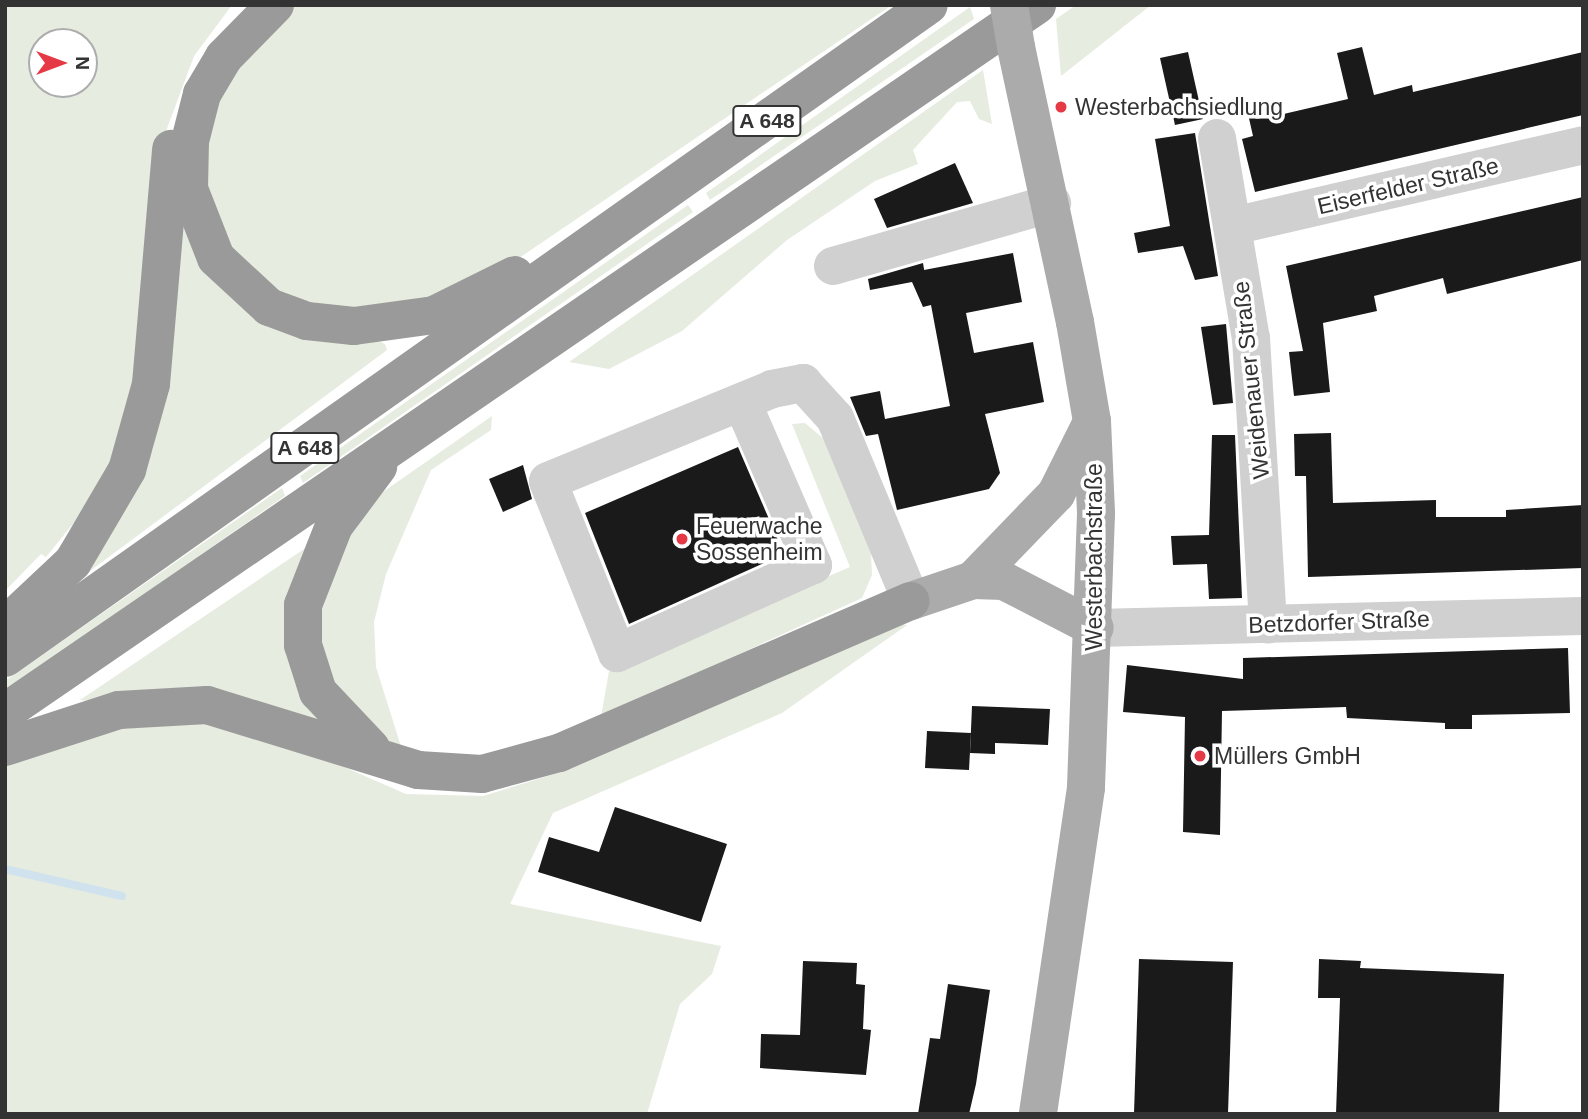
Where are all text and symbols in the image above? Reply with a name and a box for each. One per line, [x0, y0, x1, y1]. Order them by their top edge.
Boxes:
north arrow [28, 28, 98, 98]
text: N [72, 56, 93, 70]
place label: Westerbachsiedlung [1075, 93, 1283, 121]
marker: Westerbachsiedlung [1053, 99, 1069, 115]
road number: A 648 [730, 104, 804, 138]
street label: Eiserfelder Straße [1315, 152, 1501, 220]
street label: Weidenauer Straße [1227, 280, 1275, 480]
road number: A 648 [268, 430, 342, 466]
street label: Westerbachstraße [1080, 463, 1108, 651]
place label: Feuerwache Sossenheim [696, 512, 823, 566]
marker: Feuerwache Sossenheim [674, 531, 690, 547]
street label: Betzdorfer Straße [1248, 605, 1430, 639]
place label: Müllers GmbH [1214, 742, 1361, 770]
marker: Müllers GmbH [1192, 748, 1208, 764]

